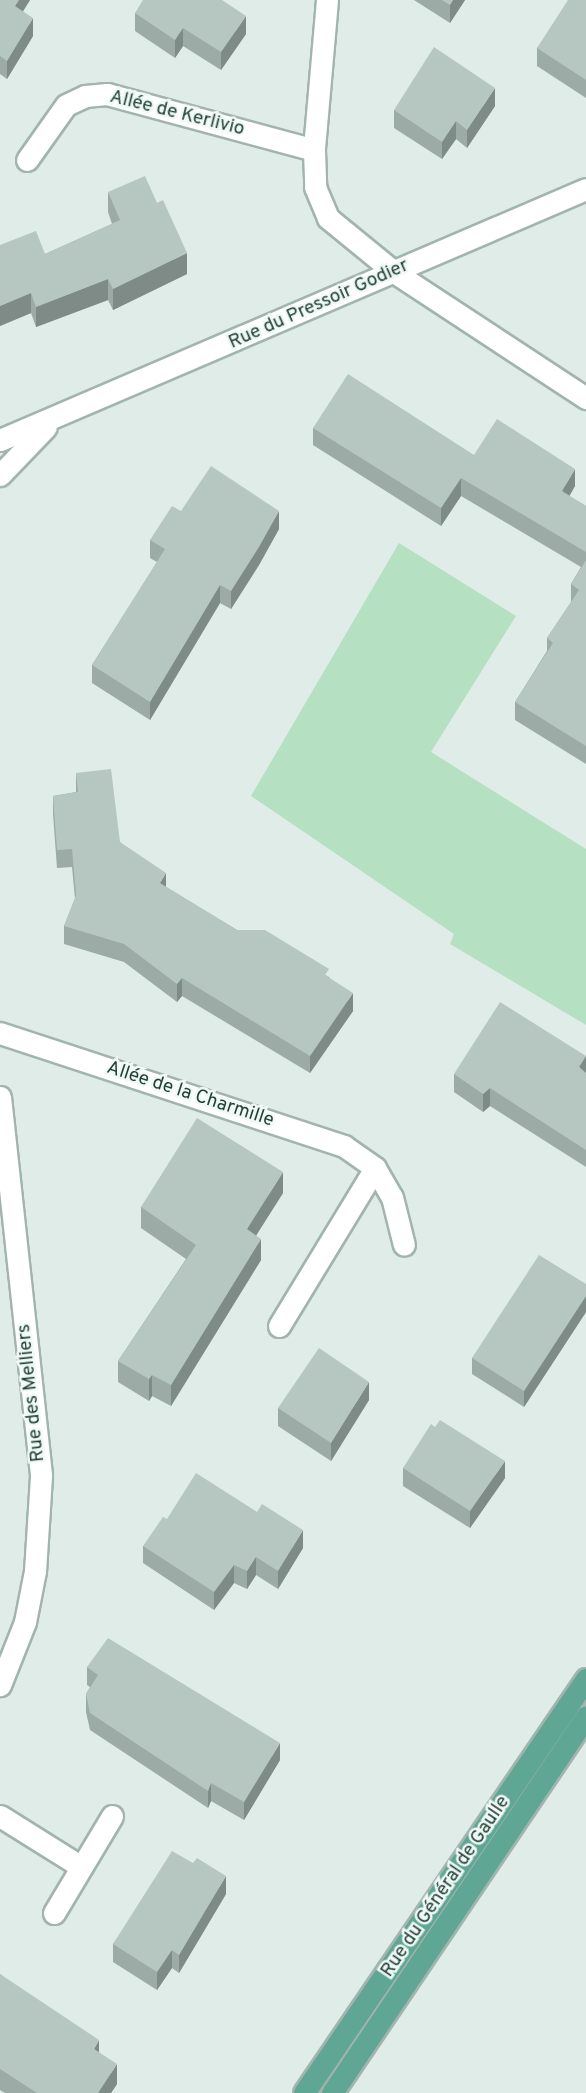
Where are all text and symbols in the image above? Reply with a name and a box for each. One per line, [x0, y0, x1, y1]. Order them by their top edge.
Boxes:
street label: Allée de Kerlivio [107, 86, 247, 142]
street label: Rue du Pressoir Godier [225, 255, 413, 355]
street label: Allée de la Charmille [104, 1057, 276, 1133]
street label: Rue des Melliers [13, 1323, 51, 1463]
street label: Rue du Général de Gaulle [377, 1792, 515, 1982]

